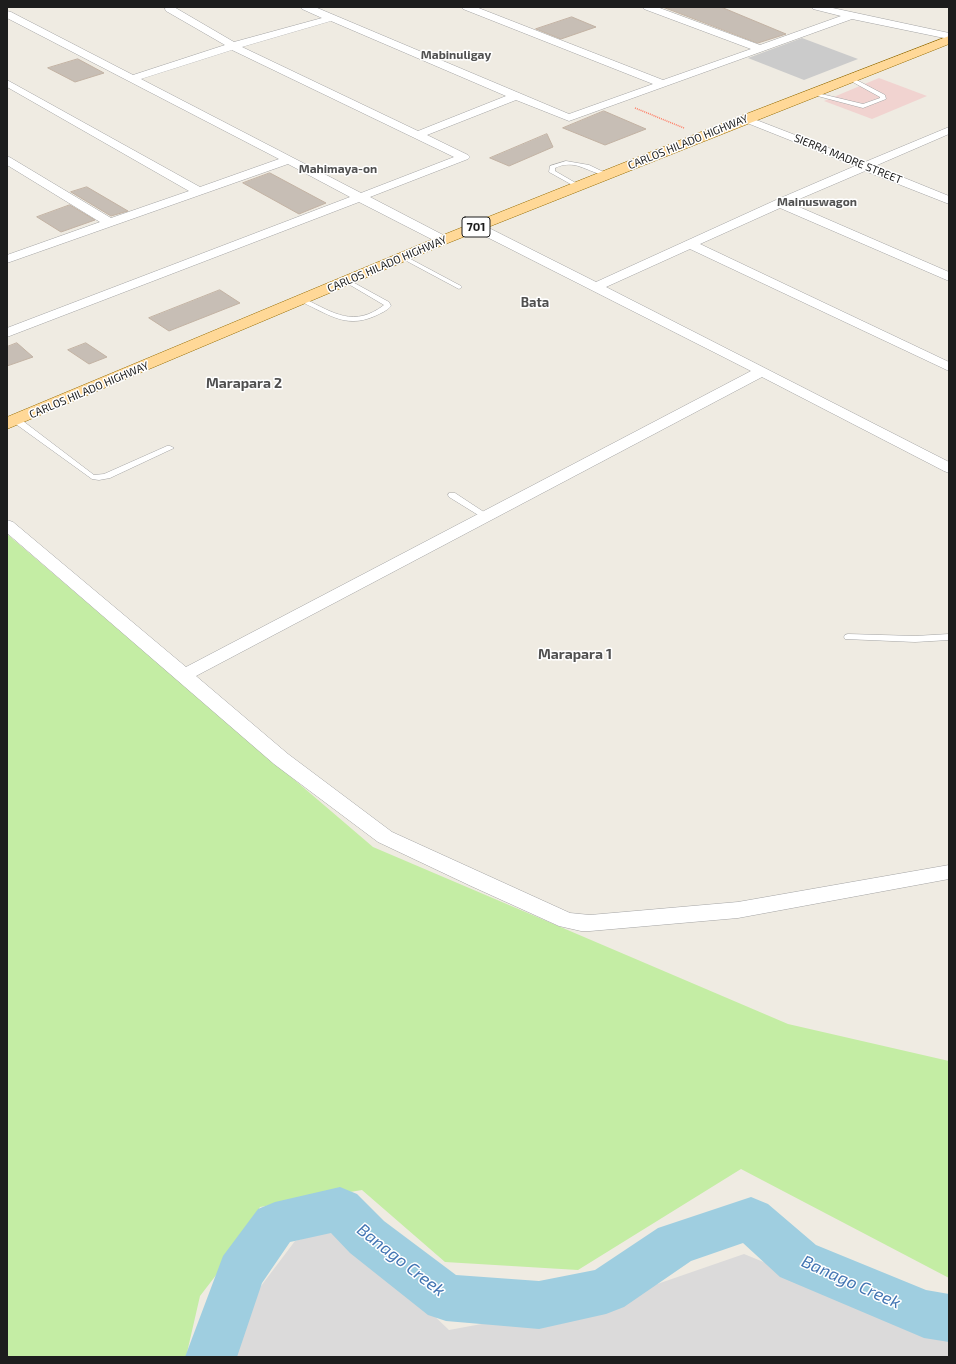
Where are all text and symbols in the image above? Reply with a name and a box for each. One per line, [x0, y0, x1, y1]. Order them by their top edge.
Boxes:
district label: Mabinuligay [421, 48, 491, 62]
street label: CARLOS HILADO HIGHWAY [626, 112, 750, 172]
street label: SIERRA MADRE STREET [792, 131, 904, 187]
district label: Mahimaya-on [299, 162, 377, 176]
district label: Mainuswagon [777, 195, 857, 209]
road number: 701 [462, 217, 490, 237]
street label: CARLOS HILADO HIGHWAY [325, 233, 449, 295]
district label: Bata [521, 295, 549, 311]
street label: CARLOS HILADO HIGHWAY [27, 359, 151, 421]
district label: Marapara 2 [206, 375, 282, 391]
district label: Marapara 1 [538, 646, 612, 662]
water label: Banago Creek [353, 1219, 449, 1301]
water label: Banago Creek [798, 1251, 904, 1313]

